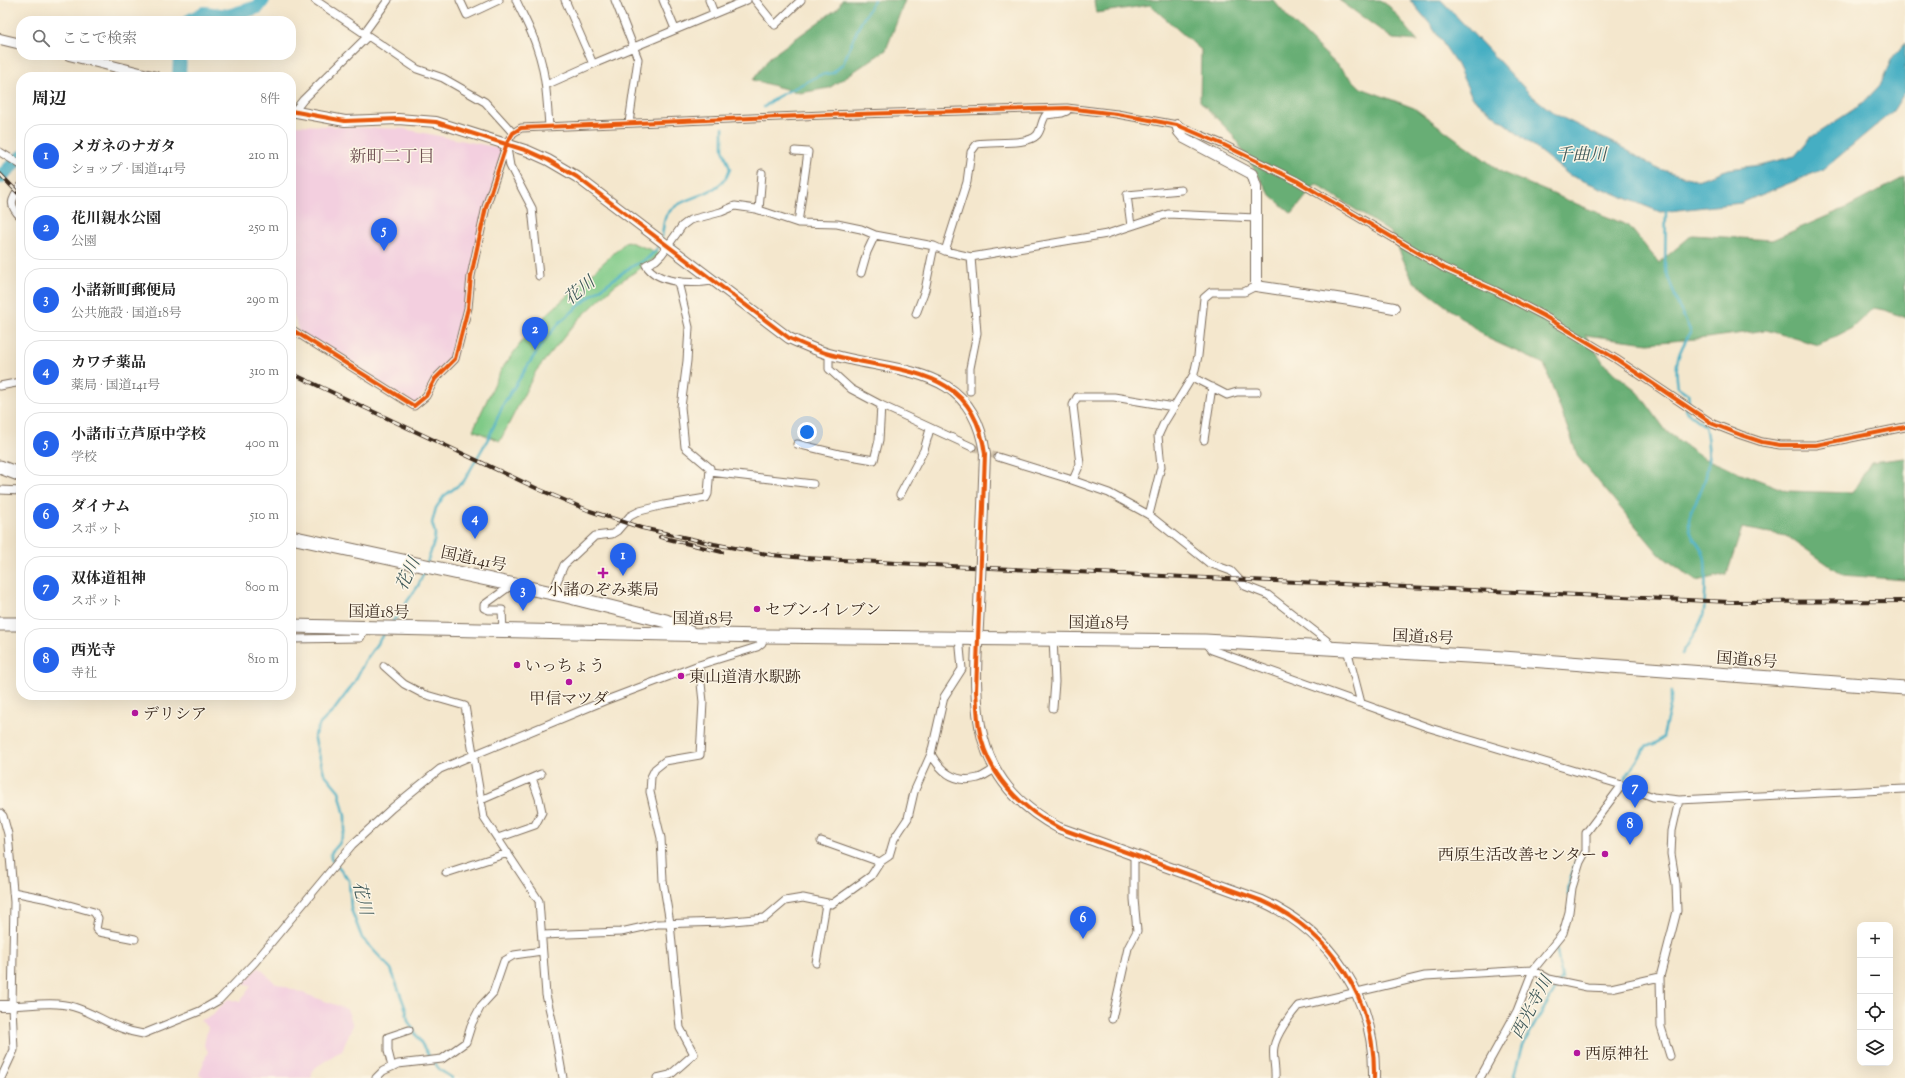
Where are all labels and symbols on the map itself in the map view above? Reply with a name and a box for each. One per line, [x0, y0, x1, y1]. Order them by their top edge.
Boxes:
water label: 千曲川 [1556, 144, 1608, 168]
district label: 新町二丁目 [350, 146, 435, 170]
pin: 5 [371, 218, 397, 251]
water label: 花川 [559, 270, 603, 312]
pin: 2 [522, 317, 548, 350]
your location [797, 422, 817, 442]
pin: 4 [462, 506, 488, 539]
street label: 国道141号 [438, 542, 509, 579]
pin: 1 [610, 543, 636, 576]
water label: 花川 [391, 553, 428, 595]
marker: 小諸のぞみ薬局 [598, 568, 608, 578]
pin: 3 [510, 578, 536, 611]
place label: 小諸のぞみ薬局 [547, 580, 659, 603]
place label: セブン-イレブン [765, 600, 881, 623]
street label: 国道18号 [348, 601, 410, 626]
marker: セブン-イレブン [752, 604, 762, 614]
street label: 国道18号 [672, 608, 734, 633]
street label: 国道18号 [1068, 612, 1130, 637]
street label: 国道18号 [1392, 625, 1454, 652]
street label: 国道18号 [1715, 648, 1778, 675]
place label: いっちょう [525, 656, 605, 679]
marker: いっちょう [512, 660, 522, 670]
place label: 東山道清水駅跡 [689, 667, 801, 690]
marker: 東山道清水駅跡 [676, 671, 686, 681]
marker: 甲信マツダ [564, 677, 574, 687]
place label: 甲信マツダ [529, 689, 609, 712]
place label: デリシア [143, 704, 207, 727]
marker: デリシア [130, 708, 140, 718]
pin: 7 [1622, 775, 1648, 808]
pin: 8 [1617, 812, 1643, 845]
place label: 西原生活改善センター [1438, 845, 1597, 868]
marker: 西原生活改善センター [1600, 849, 1610, 859]
water label: 花川 [346, 879, 377, 920]
pin: 6 [1070, 906, 1096, 939]
water label: 西光寺川 [1506, 971, 1560, 1044]
place label: 西原神社 [1585, 1044, 1649, 1067]
marker: 西原神社 [1572, 1048, 1582, 1058]

